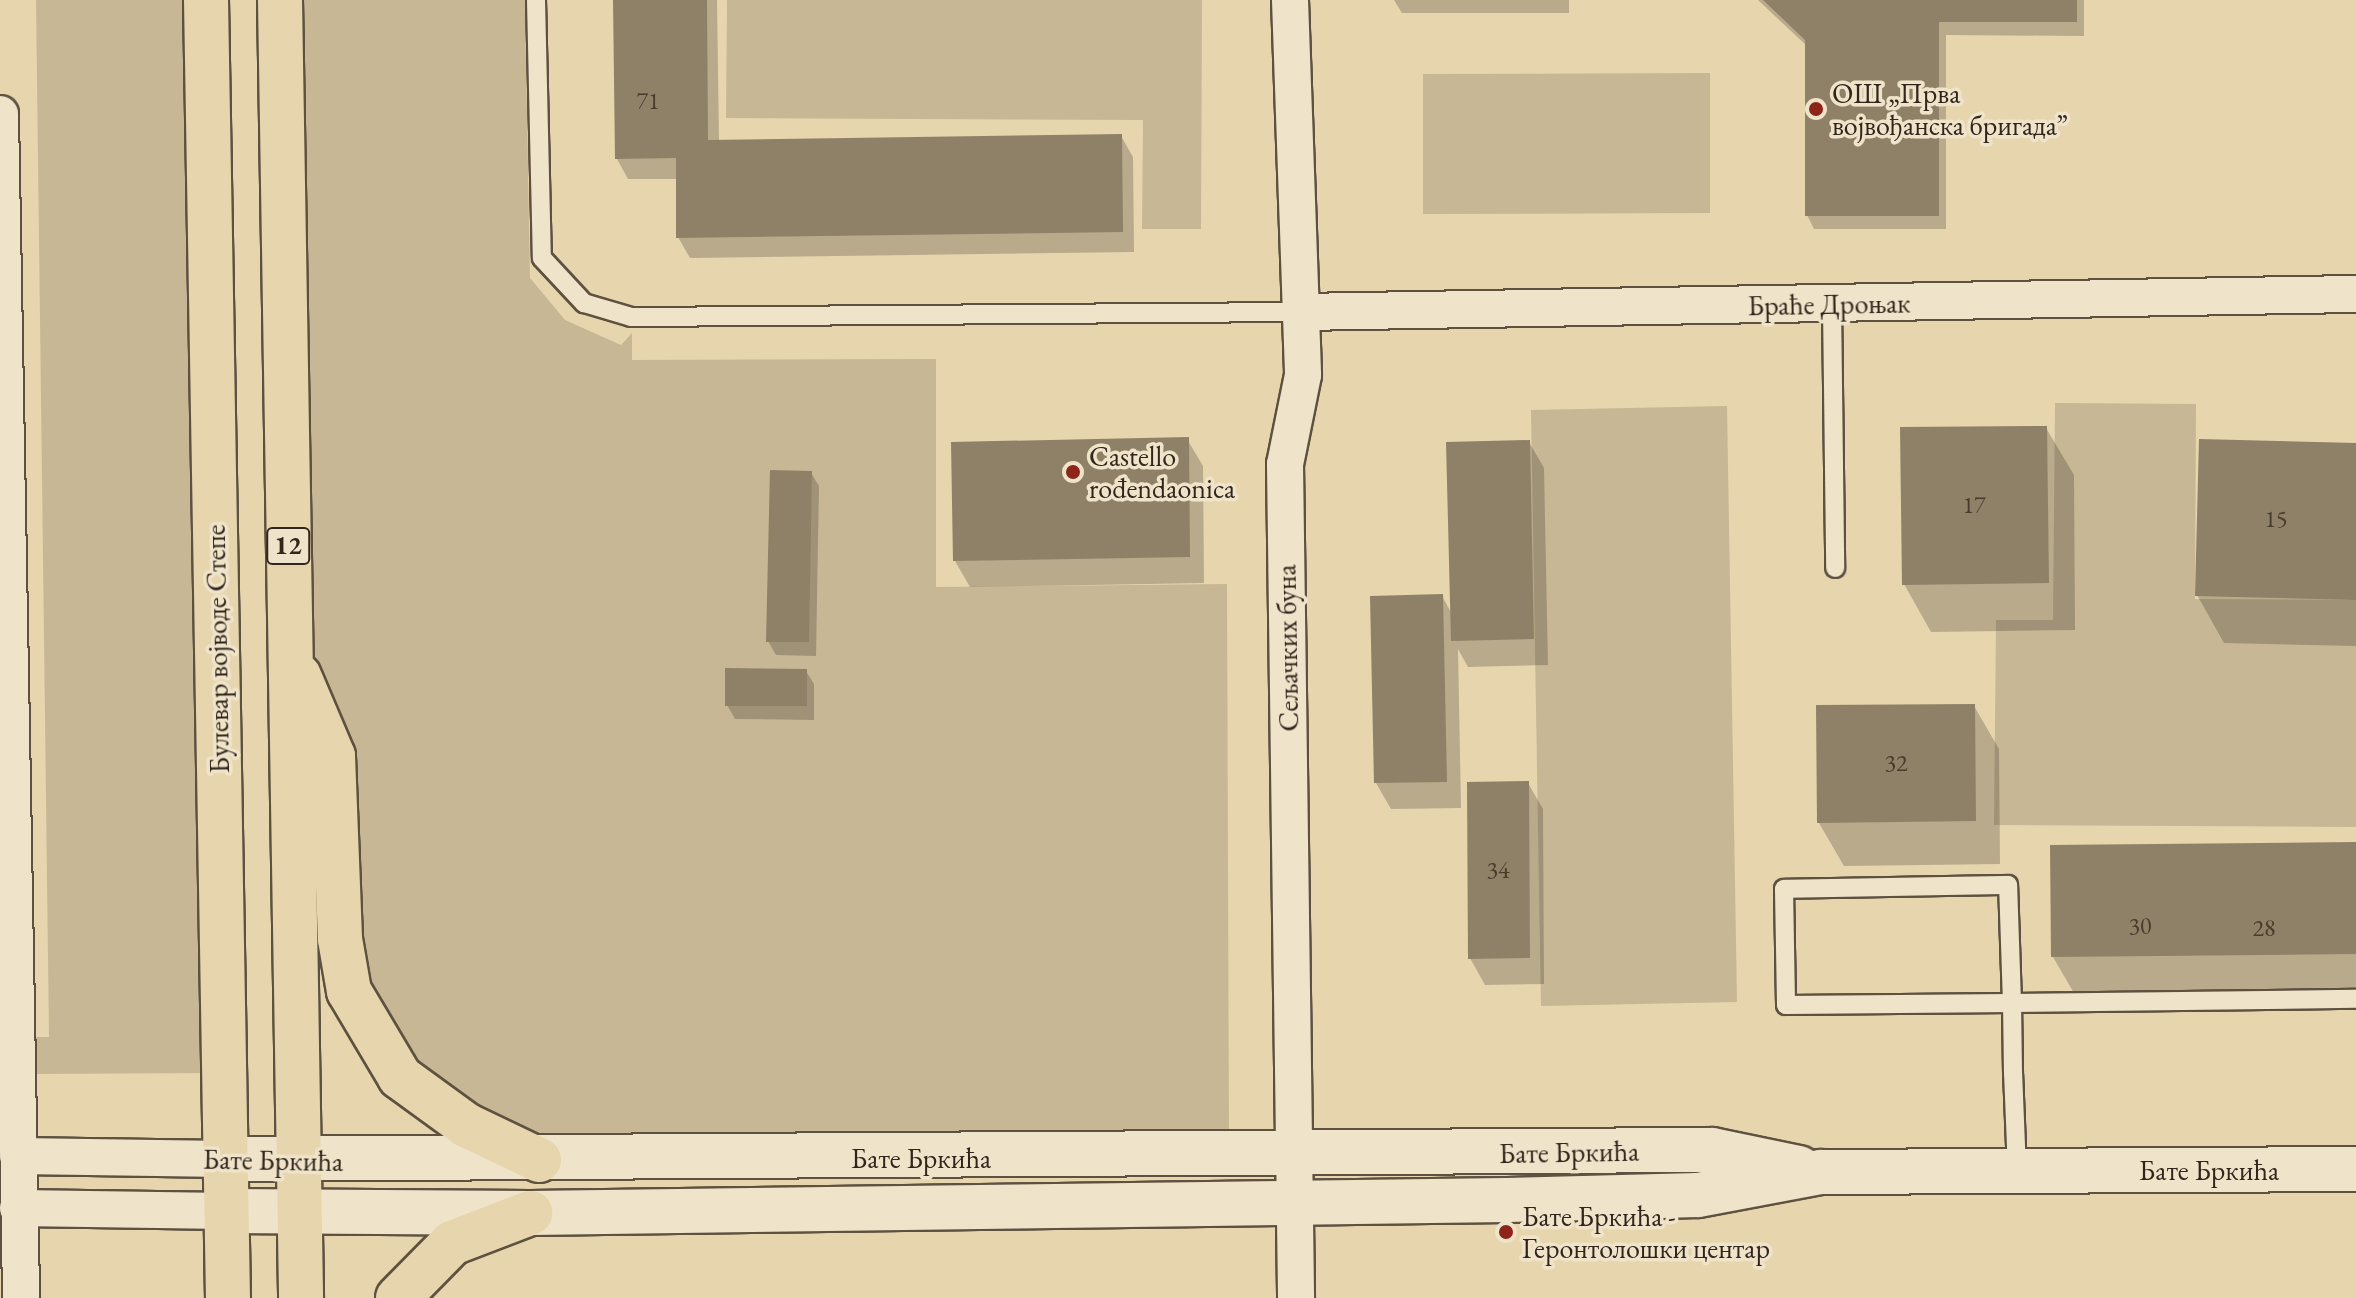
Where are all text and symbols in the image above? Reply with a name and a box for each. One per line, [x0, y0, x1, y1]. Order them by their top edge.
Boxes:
place label: ОШ „Прва војвођанска бригада” [1832, 76, 2068, 142]
house number: 71 [636, 87, 660, 115]
marker: ОШ „Прва војвођанска бригада” [1807, 100, 1825, 118]
street label: Браће Дроњак [1747, 286, 1911, 322]
place label: Castello rođendaonica [1089, 439, 1235, 505]
marker: Castello rođendaonica [1064, 463, 1082, 481]
house number: 17 [1962, 491, 1986, 519]
house number: 15 [2264, 505, 2288, 533]
street label: Булевар војводе Степе [198, 524, 236, 774]
road number: 12 [266, 524, 310, 568]
street label: Сељачких буна [1269, 564, 1305, 732]
house number: 32 [1884, 749, 1908, 777]
house number: 34 [1486, 856, 1510, 884]
house number: 30 [2128, 912, 2152, 940]
house number: 28 [2252, 914, 2276, 942]
street label: Бате Бркића [1498, 1134, 1640, 1170]
street label: Бате Бркића [851, 1141, 991, 1175]
street label: Бате Бркића [202, 1142, 344, 1178]
street label: Бате Бркића [2139, 1153, 2279, 1187]
place label: Бате Бркића - Геронтолошки центар [1522, 1199, 1770, 1265]
marker: Бате Бркића - Геронтолошки центар [1497, 1223, 1515, 1241]

